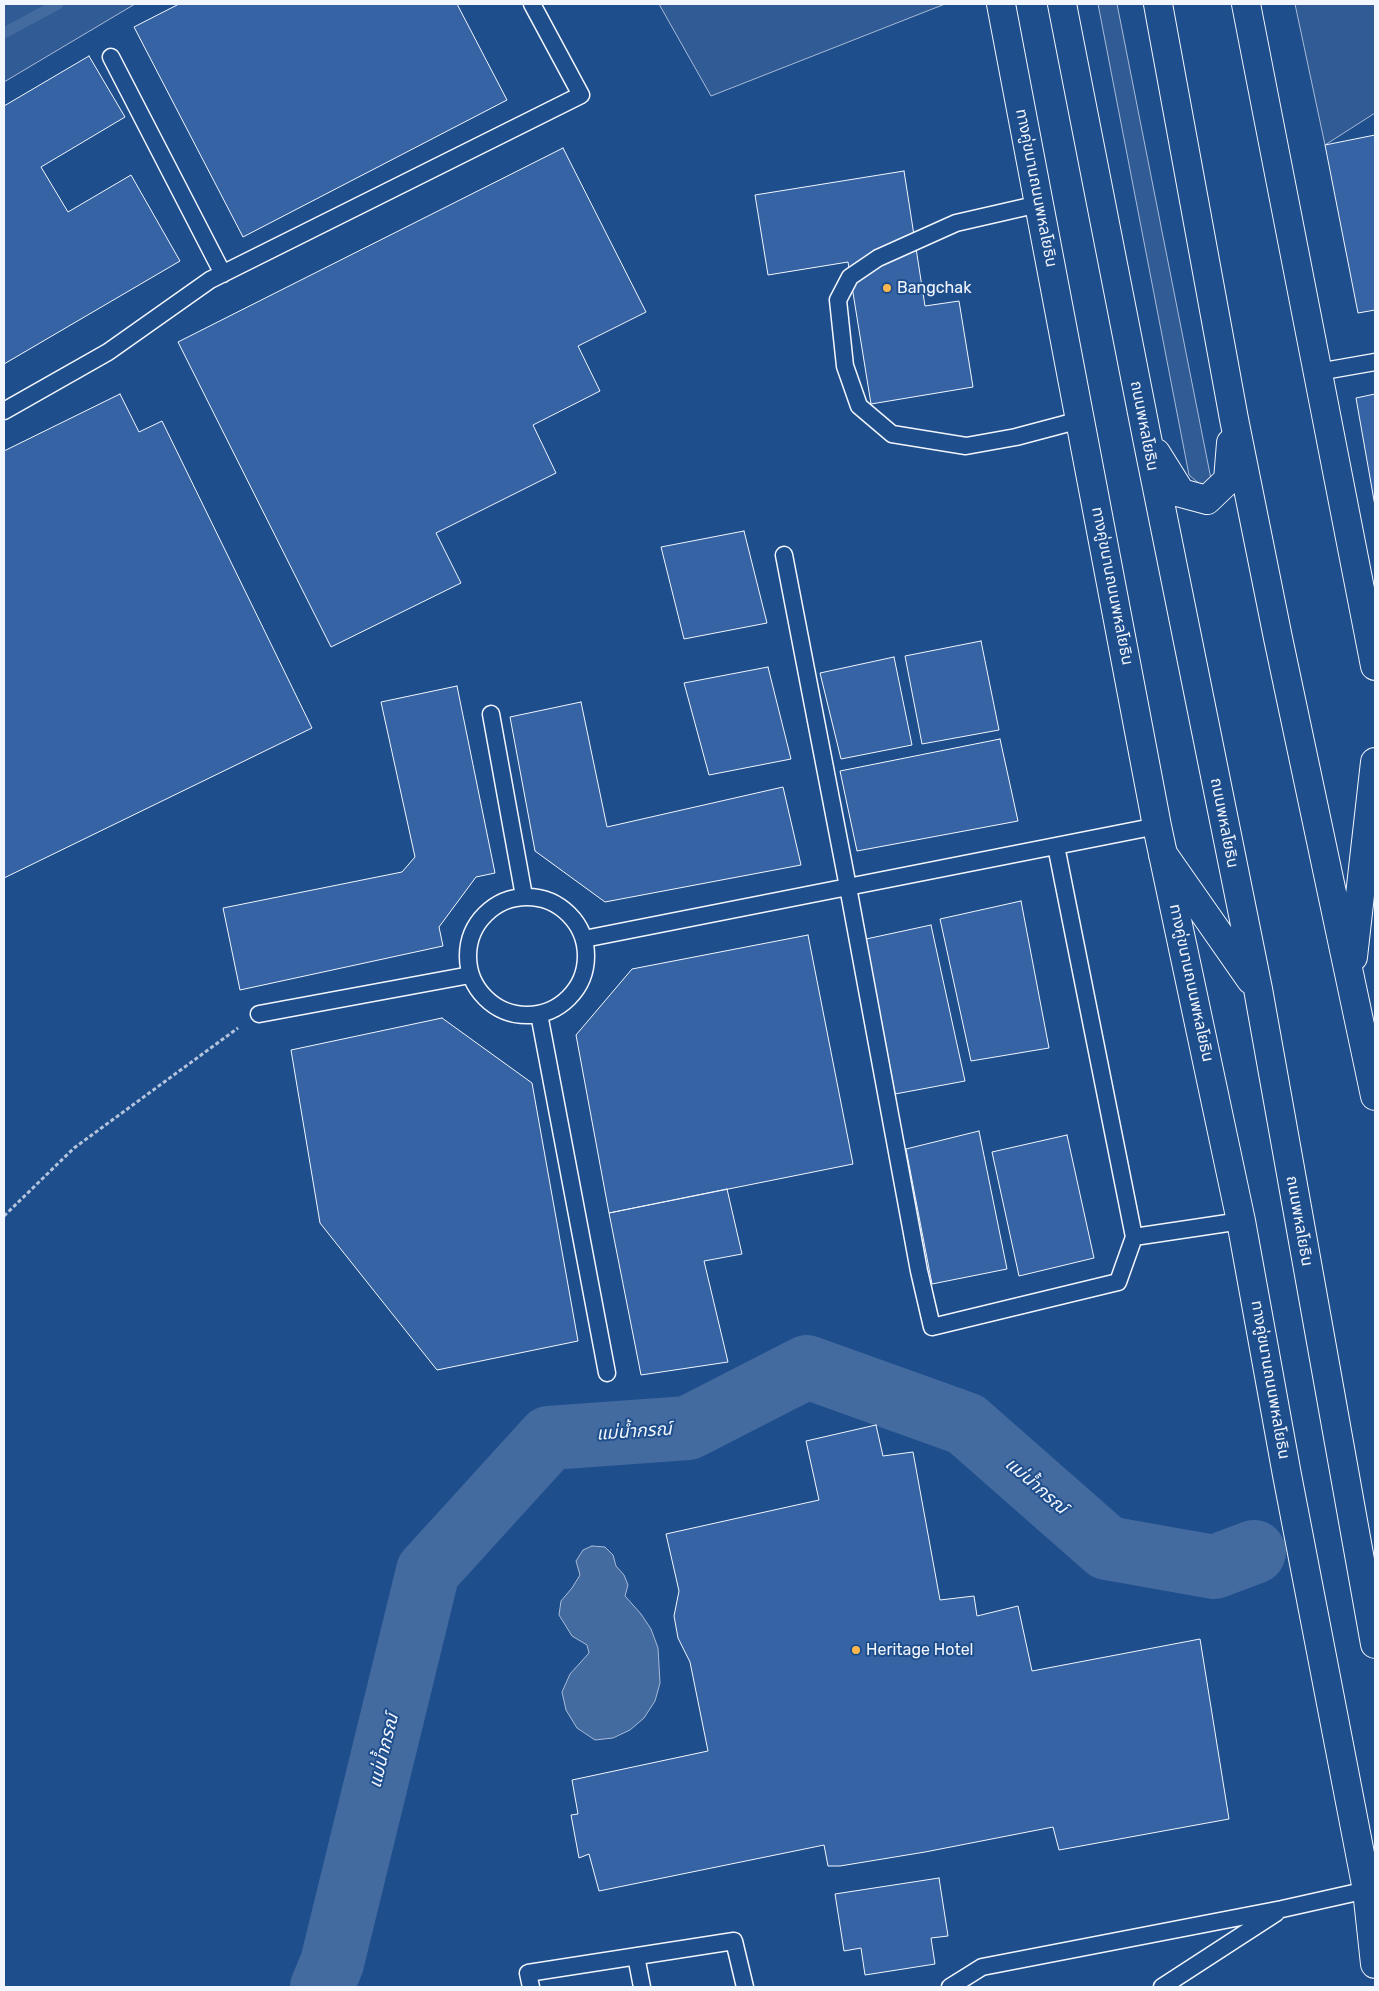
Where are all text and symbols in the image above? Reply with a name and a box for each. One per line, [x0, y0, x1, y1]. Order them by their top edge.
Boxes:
street label: ทางคู่ขนานถนนพหลโยธิน [1011, 107, 1061, 269]
place label: Bangchak [897, 278, 971, 298]
marker: Bangchak [881, 282, 893, 294]
street label: ถนนพหลโยธิน [1126, 379, 1162, 473]
street label: ทางคู่ขนานถนนพหลโยธิน [1087, 505, 1137, 667]
street label: ถนนพหลโยธิน [1206, 776, 1242, 870]
street label: ทางคู่ขนานถนนพหลโยธิน [1165, 902, 1217, 1064]
street label: ถนนพหลโยธิน [1282, 1174, 1316, 1268]
street label: ทางคู่ขนานถนนพหลโยธิน [1247, 1299, 1293, 1461]
water label: แม่น้ำกรณ์ [596, 1419, 672, 1445]
water label: แม่น้ำกรณ์ [1000, 1453, 1072, 1519]
place label: Heritage Hotel [866, 1640, 973, 1660]
marker: Heritage Hotel [850, 1644, 862, 1656]
water label: แม่น้ำกรณ์ [364, 1712, 404, 1790]

